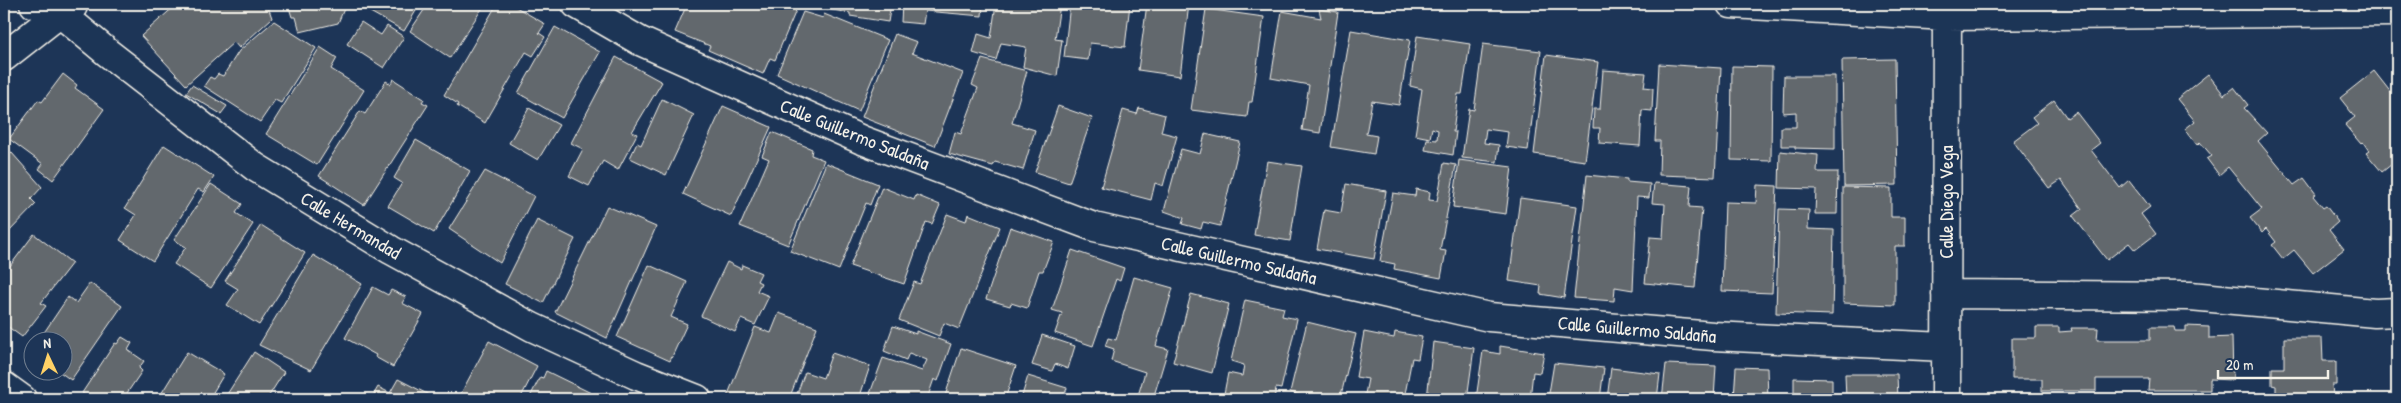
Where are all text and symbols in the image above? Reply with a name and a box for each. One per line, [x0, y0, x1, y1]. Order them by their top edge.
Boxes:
street label: Calle Guillermo Saldaña [776, 92, 934, 176]
street label: Calle Diego Vega [1933, 145, 1959, 259]
street label: Calle Hermandad [296, 185, 407, 266]
street label: Calle Guillermo Saldaña [1159, 229, 1320, 291]
street label: Calle Guillermo Saldaña [1557, 309, 1718, 349]
north arrow [22, 330, 72, 380]
text: N [43, 333, 52, 352]
scale bar [2218, 348, 2328, 380]
text: 20 m [2226, 354, 2253, 375]

